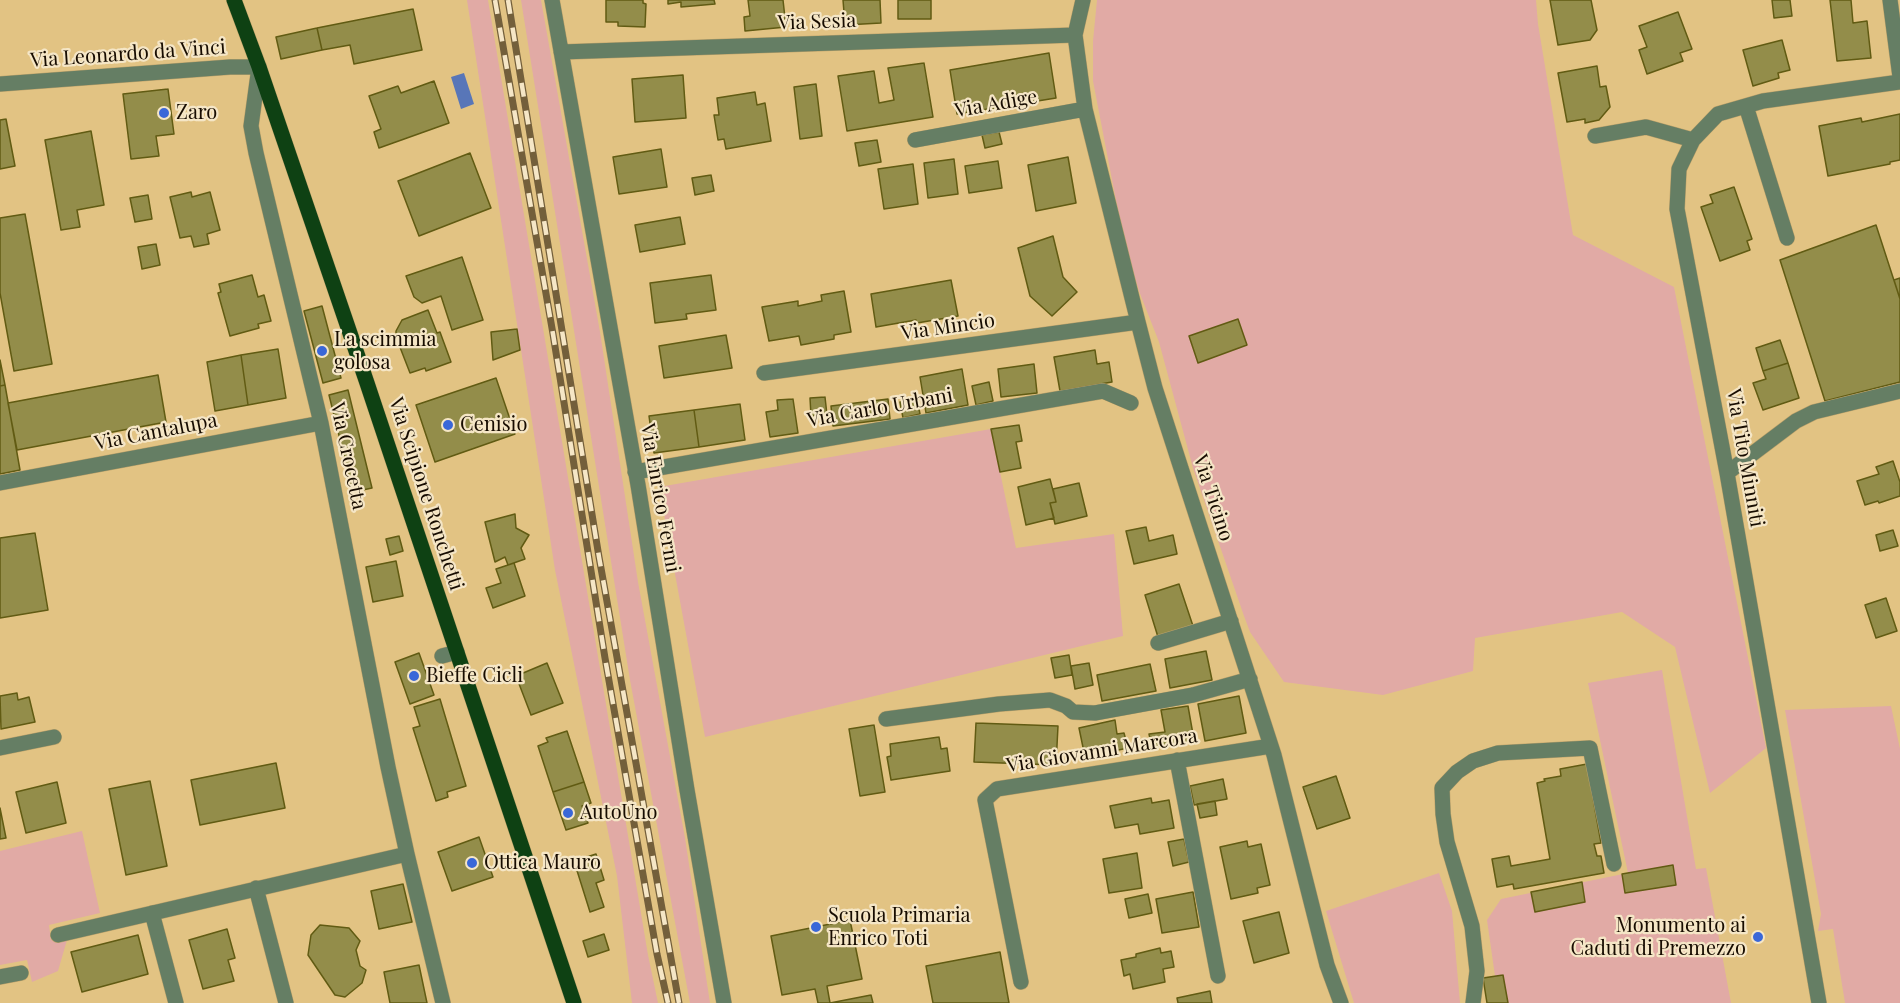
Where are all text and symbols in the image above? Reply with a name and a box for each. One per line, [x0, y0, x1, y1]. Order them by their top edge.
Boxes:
street label: Via Sesia [777, 9, 857, 35]
street label: Via Leonardo da Vinci [30, 35, 226, 73]
street label: Via Adige [953, 85, 1039, 123]
place label: Zaro [176, 101, 217, 125]
marker: Zaro [157, 106, 171, 120]
street label: Via Mincio [899, 309, 997, 345]
place label: La scimmia golosa [334, 328, 437, 375]
marker: La scimmia golosa [315, 344, 329, 358]
street label: Via Carlo Urbani [805, 383, 955, 433]
street label: Via Tito Minniti [1721, 387, 1769, 529]
street label: Via Scipione Ronchetti [383, 395, 469, 593]
street label: Via Crocetta [325, 400, 371, 512]
street label: Via Cantalupa [93, 408, 219, 456]
place label: Cenisio [460, 413, 527, 437]
marker: Cenisio [441, 418, 455, 432]
street label: Via Enrico Fermi [635, 422, 685, 574]
street label: Via Ticino [1188, 452, 1238, 544]
place label: Bieffe Cicli [426, 664, 523, 688]
marker: Bieffe Cicli [407, 669, 421, 683]
street label: Via Giovanni Marcora [1005, 724, 1199, 778]
place label: AutoUno [580, 801, 657, 825]
marker: AutoUno [561, 806, 575, 820]
place label: Ottica Mauro [484, 851, 601, 875]
marker: Ottica Mauro [465, 856, 479, 870]
place label: Scuola Primaria Enrico Toti [828, 904, 970, 951]
place label: Monumento ai Caduti di Premezzo [1570, 914, 1746, 961]
marker: Scuola Primaria Enrico Toti [809, 920, 823, 934]
marker: Monumento ai Caduti di Premezzo [1751, 930, 1765, 944]

